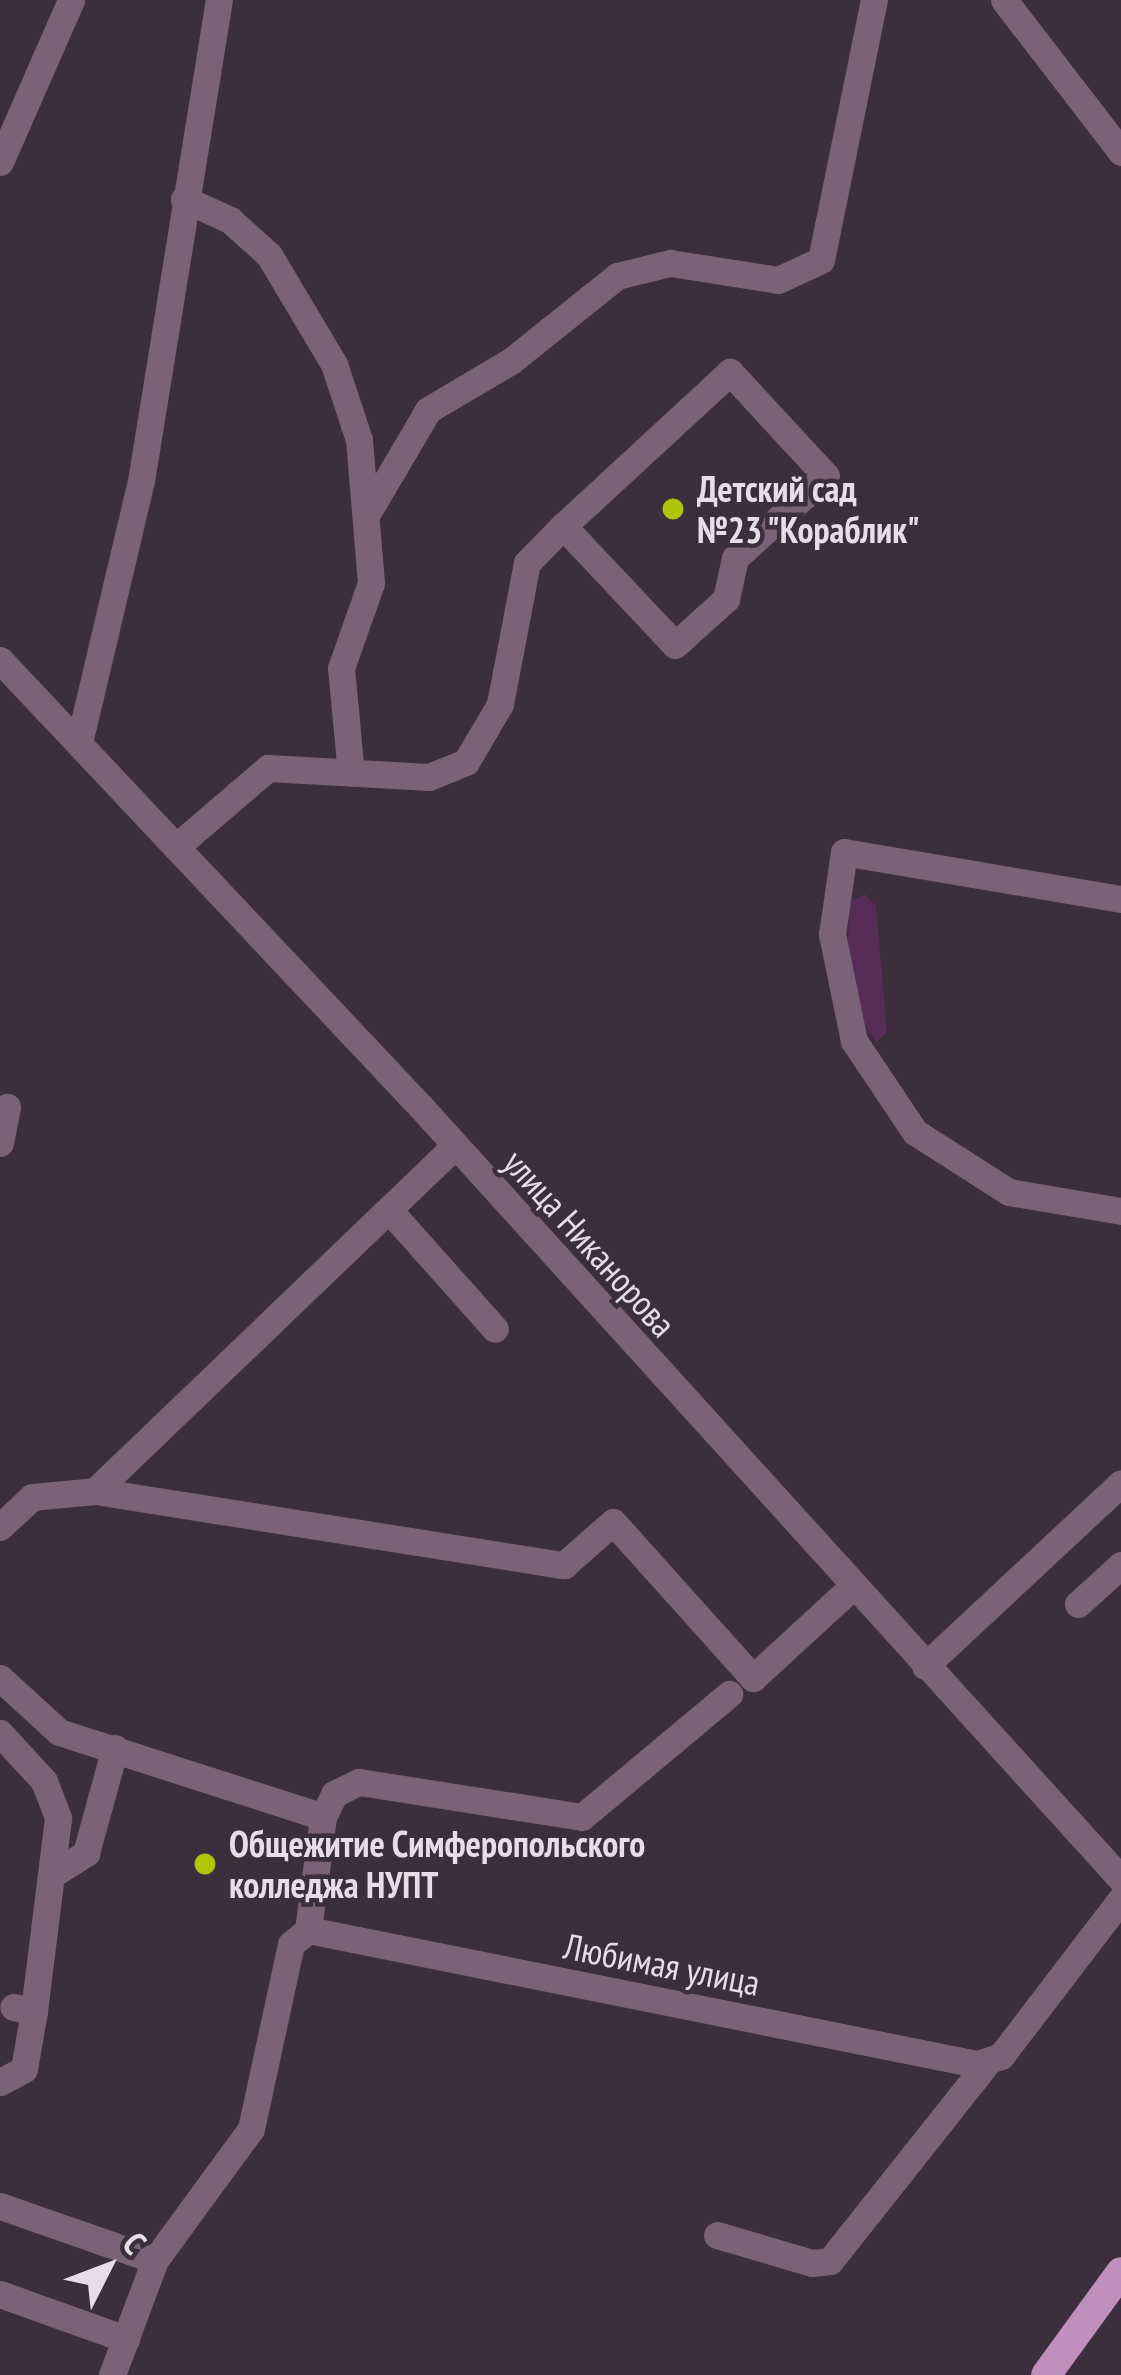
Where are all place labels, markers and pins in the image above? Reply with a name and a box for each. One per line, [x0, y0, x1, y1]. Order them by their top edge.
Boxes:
place label: Детский сад №23 "Кораблик" [697, 466, 922, 551]
marker: Детский сад №23 "Кораблик" [660, 496, 686, 522]
place label: Общежитие Симферопольского колледжа НУПТ [229, 1821, 646, 1906]
marker: Общежитие Симферопольского колледжа НУПТ [192, 1851, 218, 1877]

